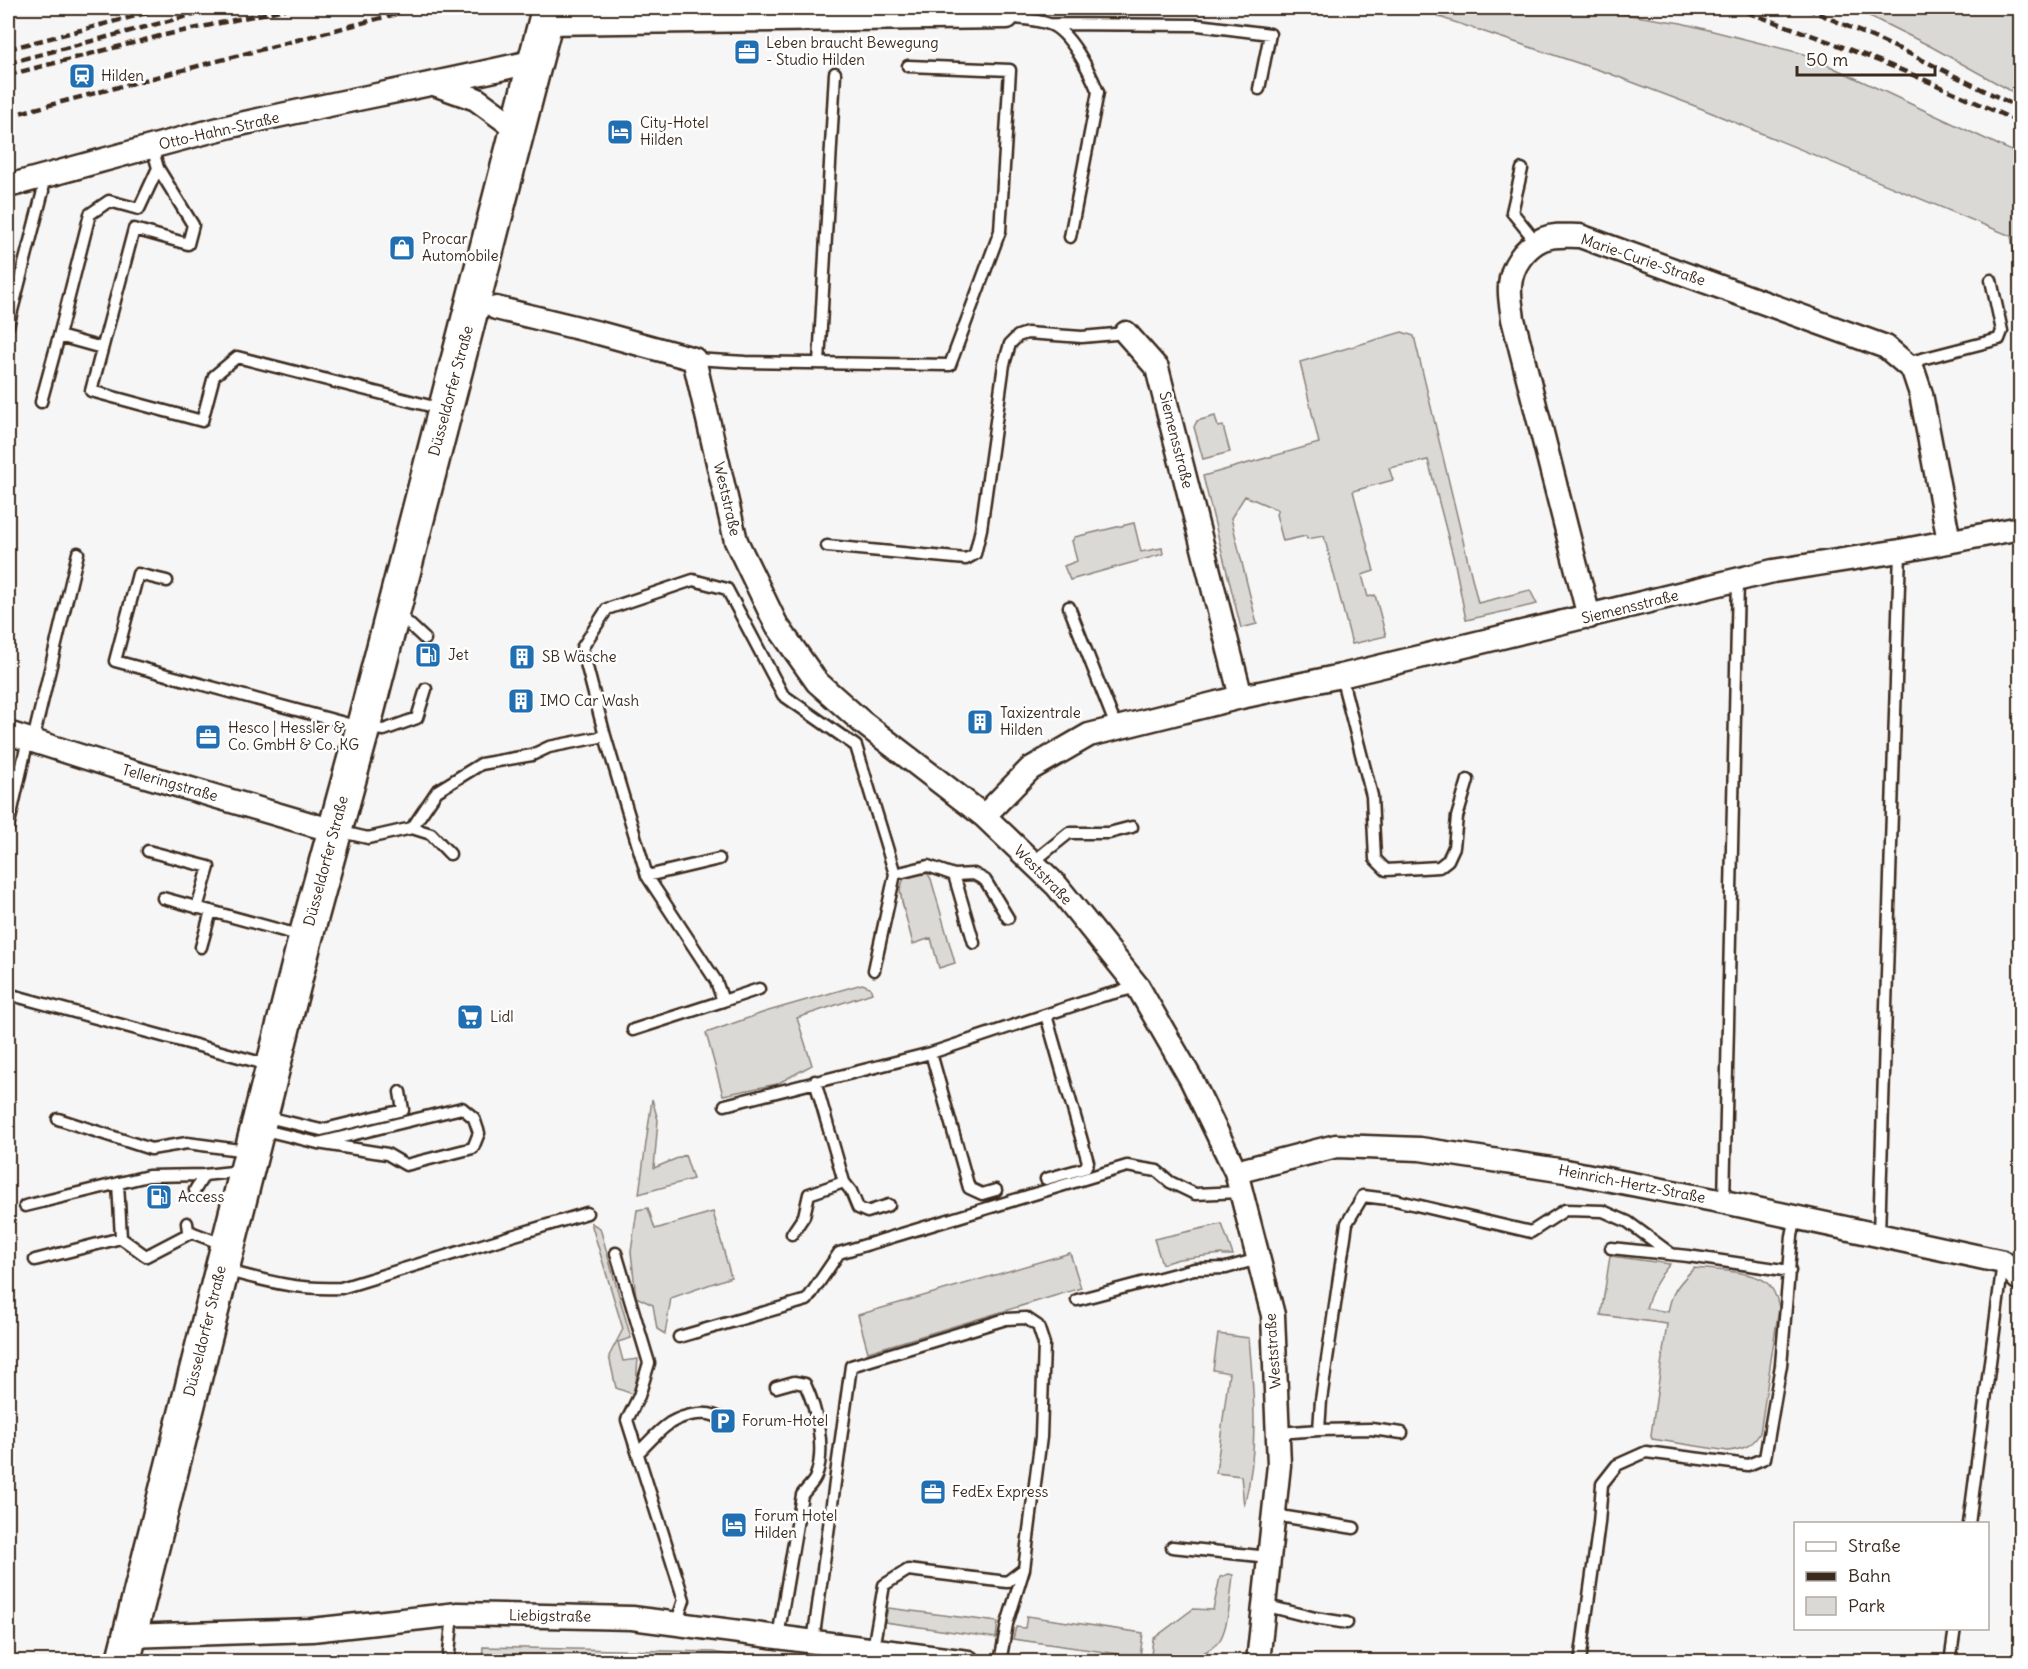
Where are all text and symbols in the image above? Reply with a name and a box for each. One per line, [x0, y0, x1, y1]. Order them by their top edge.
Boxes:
place label: Leben braucht Bewegung - Studio Hilden [766, 33, 939, 69]
office icon: Leben braucht Bewegung - Studio Hilden [732, 37, 762, 67]
scale bar [1797, 39, 1935, 77]
text: 50 m [1806, 48, 1848, 71]
station icon: Hilden [67, 61, 97, 91]
place label: Hilden [101, 66, 144, 85]
street label: Otto-Hahn-Straße [157, 107, 281, 154]
place label: City-Hotel Hilden [640, 113, 709, 149]
hotel icon: City-Hotel Hilden [605, 117, 635, 147]
place label: Procar Automobile [422, 229, 499, 265]
street label: Marie-Curie-Straße [1578, 229, 1708, 290]
shop icon: Procar Automobile [387, 233, 417, 263]
street label: Düsseldorfer Straße [424, 324, 477, 458]
street label: Siemensstraße [1155, 389, 1198, 490]
street label: Weststraße [710, 460, 745, 538]
street label: Siemensstraße [1579, 585, 1680, 628]
fuel station icon: Jet [413, 640, 443, 670]
building icon: SB Wäsche [507, 642, 537, 672]
place label: Jet [448, 645, 469, 664]
place label: SB Wäsche [542, 647, 617, 666]
building icon: IMO Car Wash [506, 686, 536, 716]
place label: IMO Car Wash [540, 691, 639, 710]
place label: Taxizentrale Hilden [1000, 703, 1081, 739]
building icon: Taxizentrale Hilden [965, 707, 995, 737]
place label: Hesco | Hessler & Co. GmbH & Co. KG [228, 718, 359, 754]
office icon: Hesco | Hessler & Co. GmbH & Co. KG [193, 722, 223, 752]
street label: Telleringstraße [120, 760, 220, 805]
street label: Düsseldorfer Straße [299, 794, 352, 928]
street label: Weststraße [1010, 841, 1076, 908]
supermarket icon: Lidl [455, 1002, 485, 1032]
place label: Lidl [490, 1007, 514, 1026]
street label: Heinrich-Hertz-Straße [1557, 1160, 1707, 1207]
fuel station icon: Access [144, 1182, 174, 1212]
place label: Access [178, 1187, 224, 1206]
street label: Düsseldorfer Straße [179, 1264, 230, 1398]
street label: Weststraße [1260, 1313, 1285, 1389]
parking icon: Forum-Hotel [708, 1406, 738, 1436]
place label: Forum-Hotel [742, 1411, 828, 1430]
office icon: FedEx Express [918, 1477, 948, 1507]
place label: FedEx Express [952, 1482, 1048, 1501]
place label: Forum Hotel Hilden [754, 1506, 837, 1542]
hotel icon: Forum Hotel Hilden [719, 1510, 749, 1540]
legend [1794, 1522, 1989, 1630]
text: Straße [1848, 1534, 1901, 1557]
text: Bahn [1848, 1564, 1891, 1587]
text: Park [1848, 1594, 1885, 1617]
street label: Liebigstraße [509, 1605, 591, 1626]

